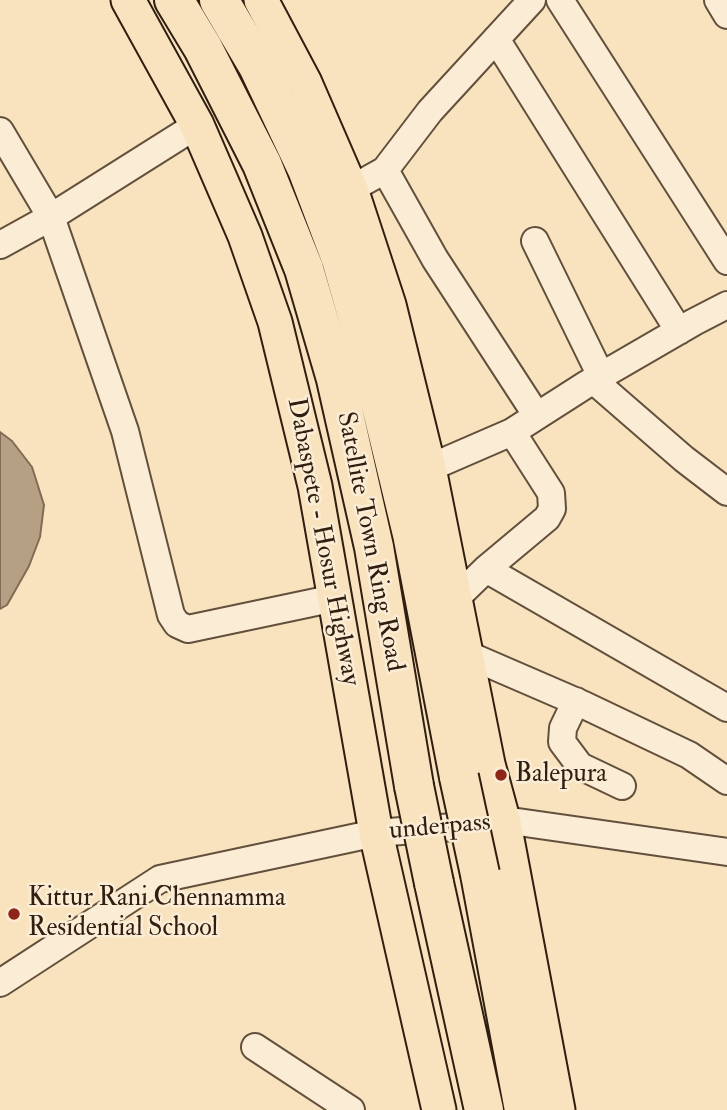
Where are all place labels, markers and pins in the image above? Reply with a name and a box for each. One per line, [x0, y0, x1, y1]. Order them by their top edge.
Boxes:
place label: Balepura [515, 759, 607, 791]
marker: Balepura [493, 767, 509, 783]
place label: Kittur Rani Chennamma Residential School [28, 883, 286, 944]
marker: Kittur Rani Chennamma Residential School [6, 906, 22, 922]

